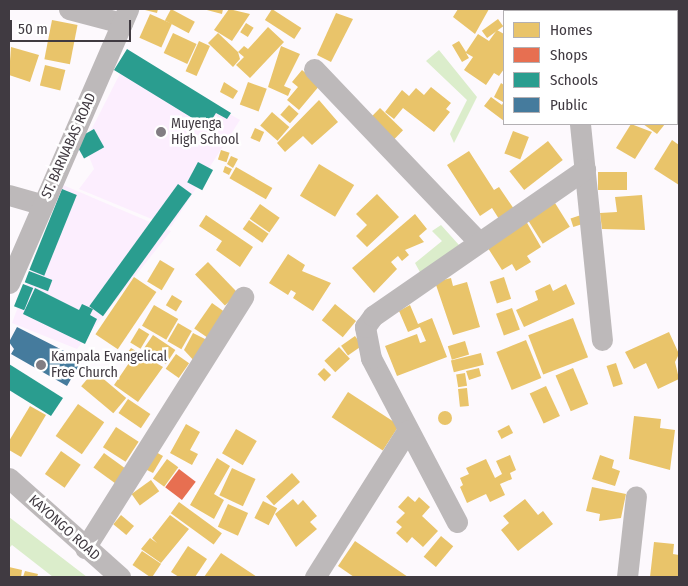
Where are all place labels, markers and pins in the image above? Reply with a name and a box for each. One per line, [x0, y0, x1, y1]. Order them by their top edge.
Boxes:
place label: Muyenga High School [171, 116, 239, 148]
marker: Muyenga High School [155, 126, 167, 138]
place label: Kampala Evangelical Free Church [51, 349, 167, 382]
marker: Kampala Evangelical Free Church [35, 359, 47, 371]

